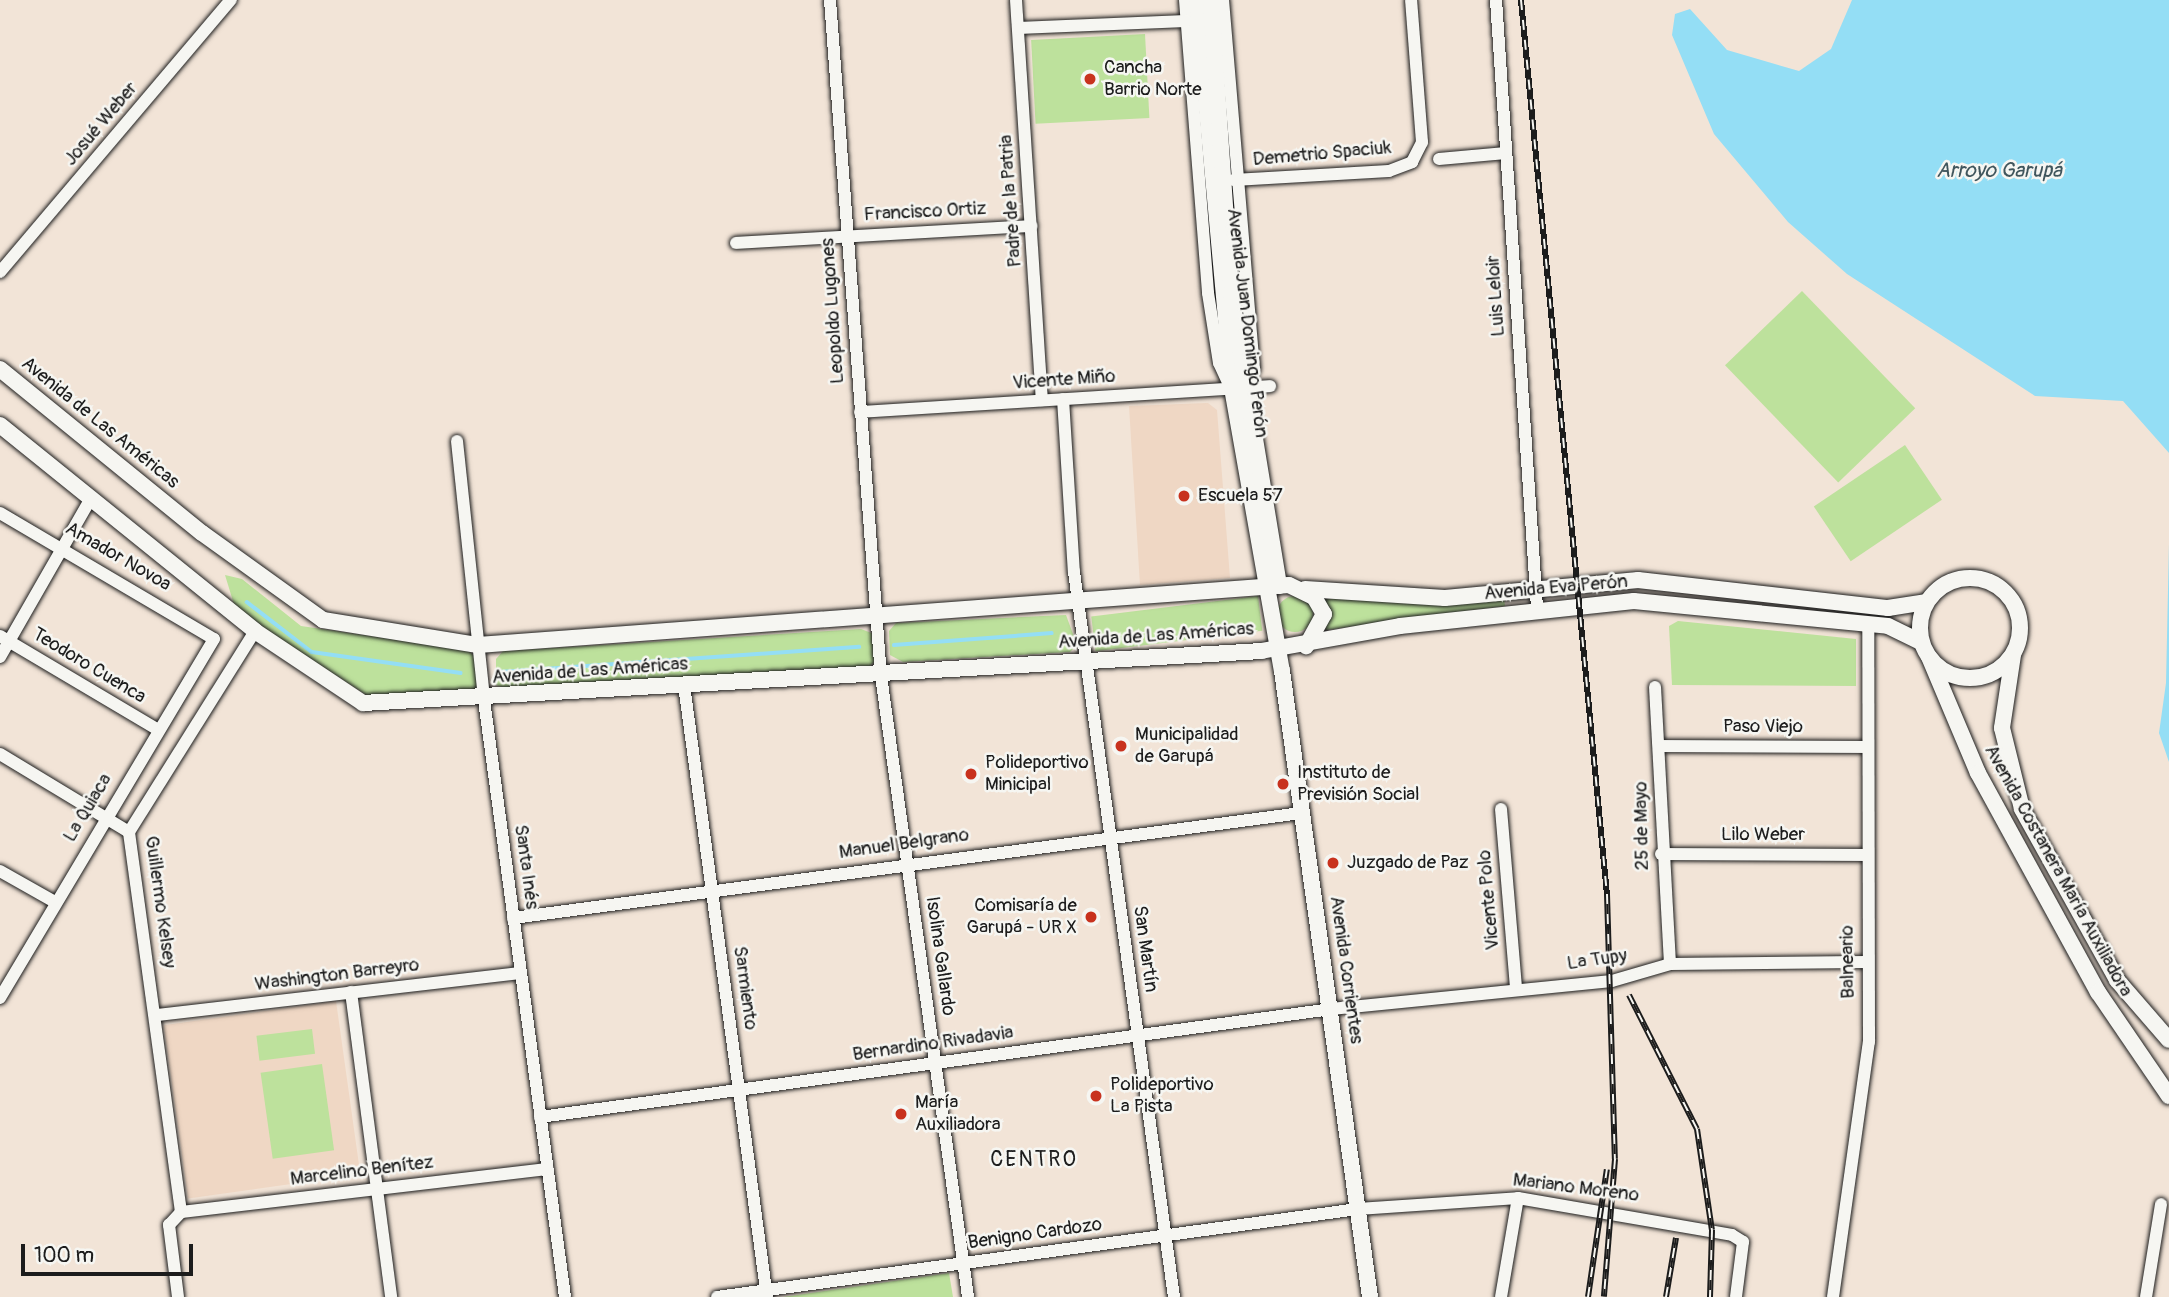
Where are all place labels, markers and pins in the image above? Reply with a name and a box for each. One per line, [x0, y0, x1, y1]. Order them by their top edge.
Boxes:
place label: Cancha Barrio Norte [1104, 57, 1202, 101]
marker: Cancha Barrio Norte [1082, 71, 1098, 87]
place label: Escuela 57 [1198, 485, 1283, 507]
marker: Escuela 57 [1176, 488, 1192, 504]
place label: Municipalidad de Garupá [1135, 724, 1239, 768]
marker: Municipalidad de Garupá [1113, 738, 1129, 754]
place label: Polideportivo Minicipal [985, 752, 1089, 796]
place label: Instituto de Previsión Social [1297, 762, 1420, 806]
marker: Polideportivo Minicipal [963, 766, 979, 782]
marker: Instituto de Previsión Social [1275, 776, 1291, 792]
place label: Juzgado de Paz [1347, 852, 1469, 874]
marker: Juzgado de Paz [1325, 855, 1341, 871]
place label: Comisaría de Garupá - UR X [967, 895, 1077, 939]
marker: Comisaría de Garupá - UR X [1083, 909, 1099, 925]
place label: Polideportivo La Pista [1110, 1074, 1214, 1118]
marker: Polideportivo La Pista [1088, 1088, 1104, 1104]
place label: María Auxiliadora [915, 1092, 1000, 1136]
marker: María Auxiliadora [893, 1106, 909, 1122]

